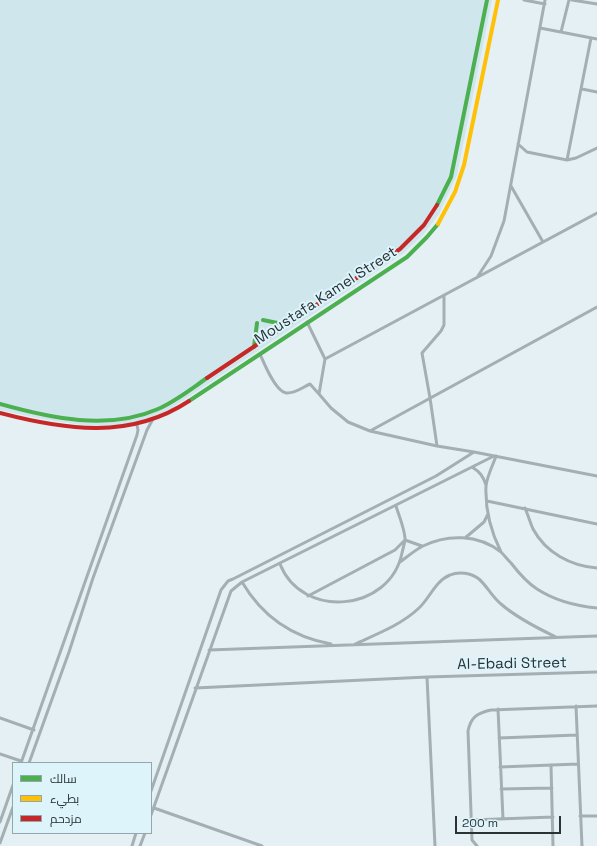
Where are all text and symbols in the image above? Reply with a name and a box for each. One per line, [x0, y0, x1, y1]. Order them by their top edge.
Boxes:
street label: Moustafa Kamel Street [251, 243, 401, 349]
street label: Al-Ebadi Street [457, 654, 567, 674]
legend [12, 762, 152, 834]
text: سالك [50, 771, 77, 787]
text: بطيء [50, 791, 79, 807]
scale bar [457, 808, 563, 834]
text: مزدحم [50, 811, 82, 827]
text: 200 m [462, 815, 498, 831]

